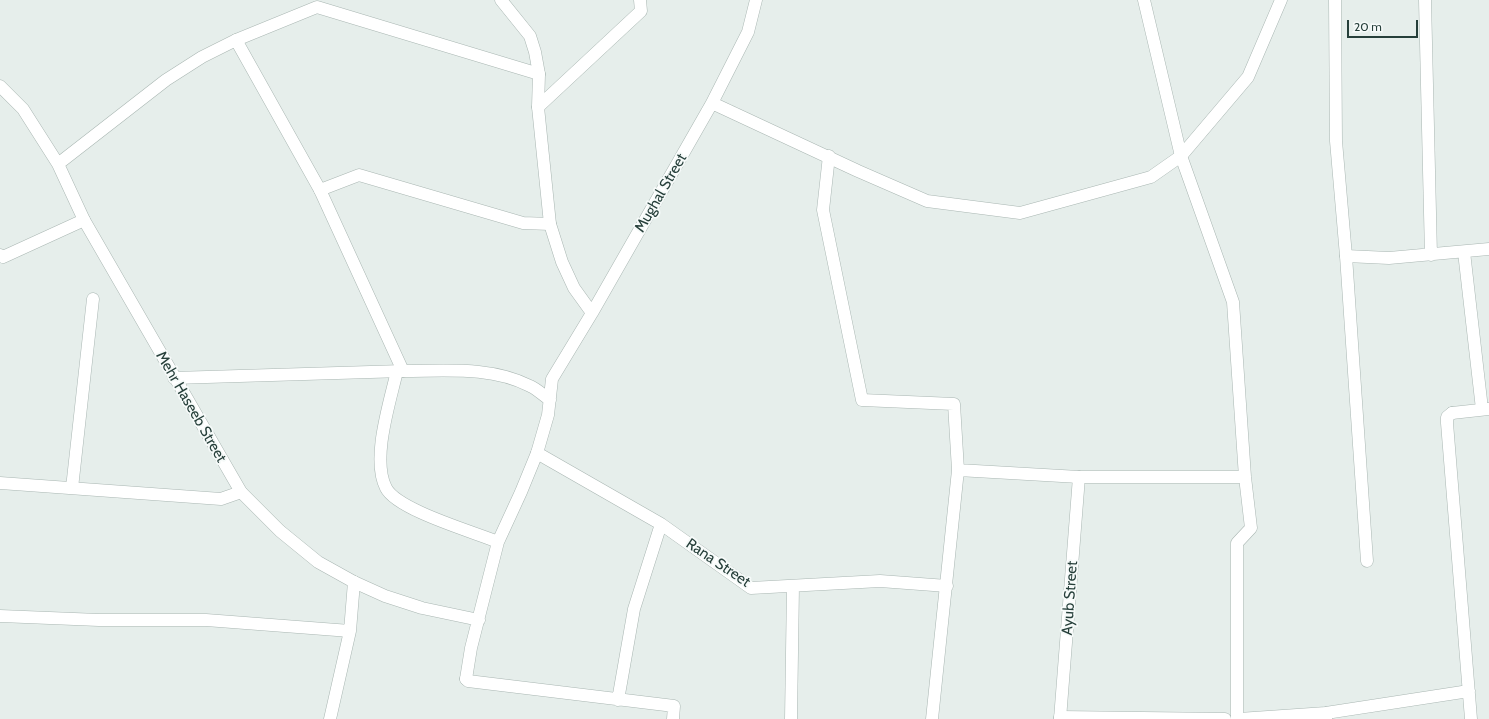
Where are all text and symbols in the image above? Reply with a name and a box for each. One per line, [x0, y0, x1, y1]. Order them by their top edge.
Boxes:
scale bar [1349, 12, 1420, 38]
text: 20 m [1354, 19, 1382, 34]
street label: Mughal Street [631, 150, 691, 236]
street label: Mehr Haseeb Street [152, 348, 230, 466]
street label: Rana Street [682, 535, 754, 591]
street label: Ayub Street [1058, 560, 1082, 636]

